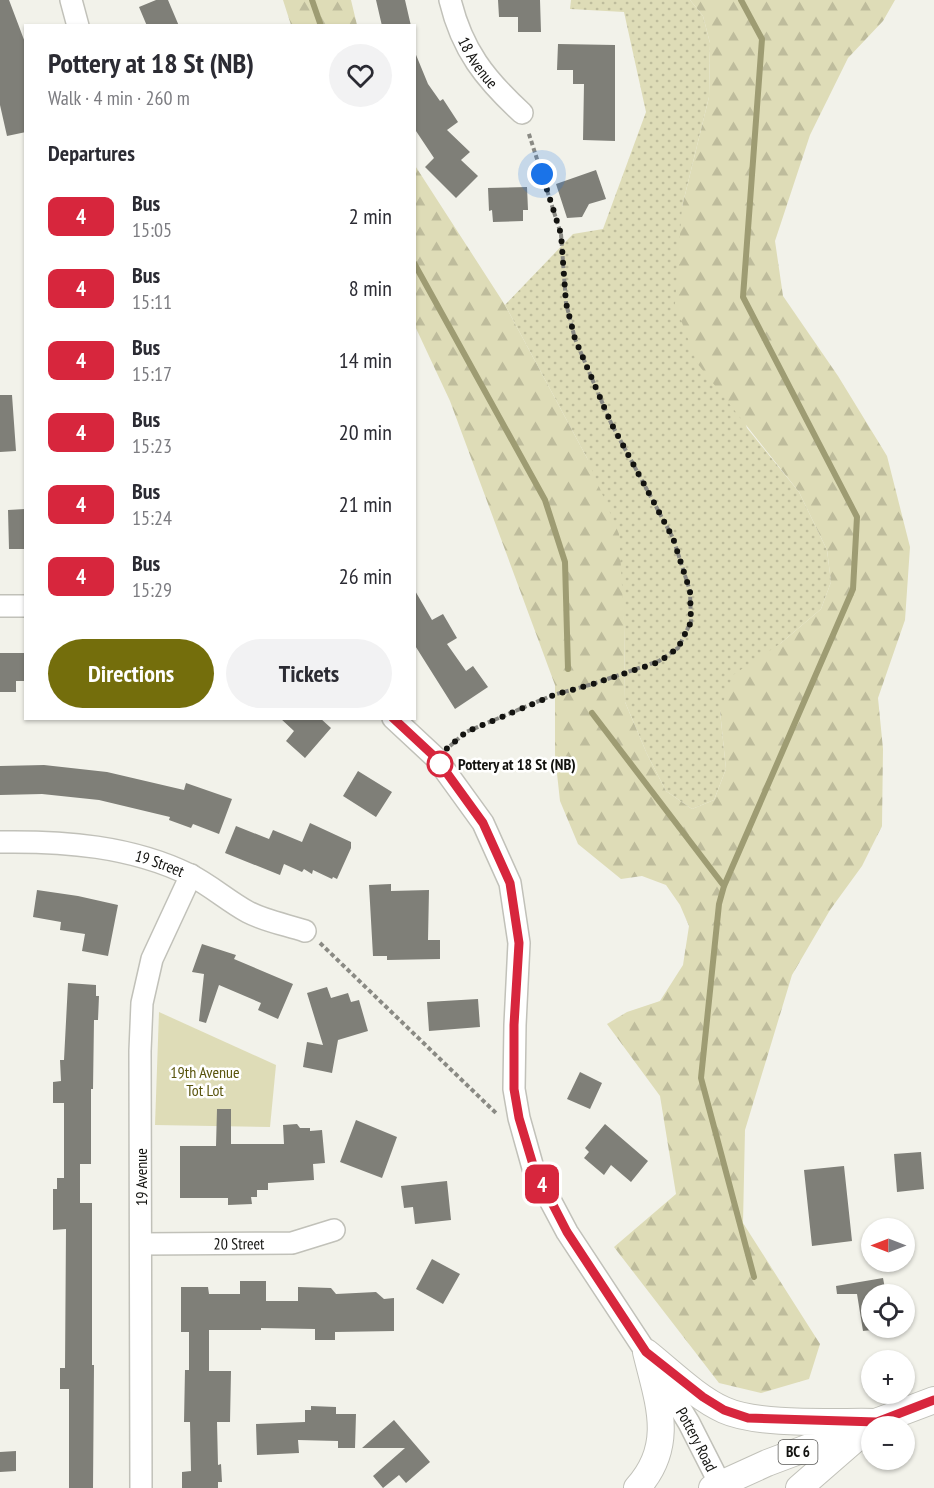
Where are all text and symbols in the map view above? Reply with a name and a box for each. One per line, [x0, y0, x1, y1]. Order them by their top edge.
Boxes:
street label: 18 Avenue [454, 34, 502, 92]
text: Pottery at 18 St (NB) [48, 44, 254, 81]
button: heart [329, 44, 392, 107]
text: Walk · 4 min · 260 m [48, 85, 190, 111]
text: Departures [48, 139, 135, 167]
your location [527, 159, 557, 189]
text: Bus [132, 189, 160, 217]
text: 2 min [349, 202, 392, 230]
text: 4 [76, 203, 86, 230]
text: 15:05 [132, 217, 172, 243]
text: Bus [132, 261, 160, 289]
text: 8 min [349, 274, 392, 302]
text: 4 [76, 275, 86, 302]
text: 15:11 [132, 289, 172, 315]
text: Bus [132, 333, 160, 361]
text: 14 min [339, 346, 392, 374]
text: 4 [76, 347, 86, 374]
text: 15:17 [132, 361, 172, 387]
text: Bus [132, 405, 160, 433]
text: 20 min [339, 418, 392, 446]
text: 4 [76, 419, 86, 446]
text: 15:23 [132, 433, 172, 459]
text: Bus [132, 477, 160, 505]
text: 21 min [339, 490, 392, 518]
text: 4 [76, 491, 86, 518]
text: 15:24 [132, 505, 172, 531]
text: Bus [132, 549, 160, 577]
text: 26 min [339, 562, 392, 590]
text: 4 [76, 563, 86, 590]
text: 15:29 [132, 577, 172, 603]
button: Directions [48, 639, 214, 708]
button: Tickets [226, 639, 392, 708]
marker: Pottery at 18 St (NB) [427, 751, 453, 777]
place label: Pottery at 18 St (NB) [458, 754, 576, 774]
street label: 19 Street [133, 845, 188, 881]
park label: 19th Avenue Tot Lot [170, 1062, 240, 1100]
street label: 19 Avenue [131, 1148, 151, 1206]
line badge: 4 [522, 1164, 562, 1204]
text: 4 [537, 1171, 547, 1198]
north arrow [861, 1218, 915, 1272]
map controls [861, 1218, 915, 1470]
street label: 20 Street [213, 1233, 265, 1254]
button: locate [861, 1284, 915, 1338]
button: + [861, 1350, 915, 1404]
street label: Pottery Road [672, 1403, 722, 1475]
button: − [861, 1416, 915, 1470]
road number: BC 6 [778, 1440, 818, 1464]

